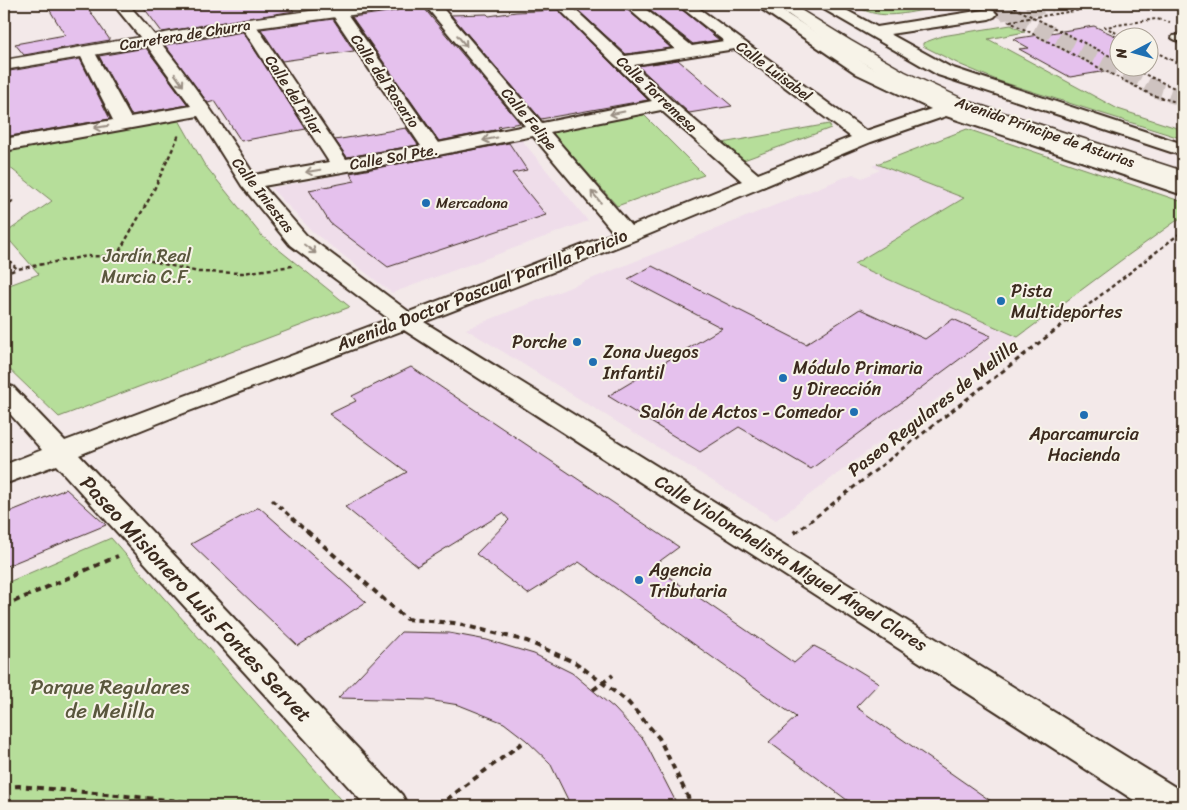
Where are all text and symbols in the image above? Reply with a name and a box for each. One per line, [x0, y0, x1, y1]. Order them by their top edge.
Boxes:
street label: Carretera de Churra [118, 12, 253, 58]
street label: Calle del Rosario [344, 28, 427, 134]
north arrow [1110, 28, 1160, 78]
one-way arrow [457, 34, 468, 47]
street label: Calle Luisabel [730, 34, 818, 109]
text: N [1109, 47, 1135, 60]
street label: Calle Torremesa [610, 49, 704, 139]
street label: Calle del Pilar [258, 50, 330, 141]
one-way arrow [174, 72, 184, 86]
street label: Calle Felipe [494, 81, 564, 157]
street label: Avenida Príncipe de Asturias [951, 89, 1139, 175]
one-way arrow [610, 109, 626, 119]
one-way arrow [93, 123, 109, 133]
one-way arrow [483, 135, 499, 144]
street label: Calle Sol Pte. [348, 136, 440, 178]
street label: Calle Iniestas [225, 151, 302, 239]
one-way arrow [305, 166, 321, 176]
place label: Mercadona [436, 190, 509, 216]
one-way arrow [590, 191, 601, 204]
marker: Mercadona [420, 197, 432, 209]
street label: Avenida Doctor Pascual Parrilla Paricio [331, 220, 632, 361]
park label: Jardín Real Murcia C.F. [101, 240, 193, 293]
one-way arrow [303, 244, 317, 254]
place label: Pista Multideportes [1011, 275, 1123, 328]
marker: Pista Multideportes [995, 295, 1007, 307]
place label: Porche [512, 326, 567, 358]
street label: Paseo Regulares de Melilla [840, 330, 1026, 485]
marker: Porche [571, 336, 583, 348]
place label: Zona Juegos Infantil [602, 336, 699, 389]
place label: Módulo Primaria y Dirección [793, 352, 922, 405]
marker: Zona Juegos Infantil [587, 356, 599, 368]
marker: Módulo Primaria y Dirección [777, 372, 789, 384]
place label: Salón de Actos - Comedor [640, 396, 846, 428]
marker: Salón de Actos - Comedor [848, 406, 860, 418]
marker: Aparcamurcia Hacienda [1078, 409, 1090, 421]
place label: Aparcamurcia Hacienda [1028, 418, 1140, 471]
street label: Paseo Misionero Luis Fontes Servet [70, 466, 322, 732]
street label: Calle Violonchelista Miguel Ángel Clares [648, 466, 934, 661]
place label: Agencia Tributaria [648, 554, 728, 607]
marker: Agencia Tributaria [633, 574, 645, 586]
park label: Parque Regulares de Melilla [31, 668, 190, 730]

